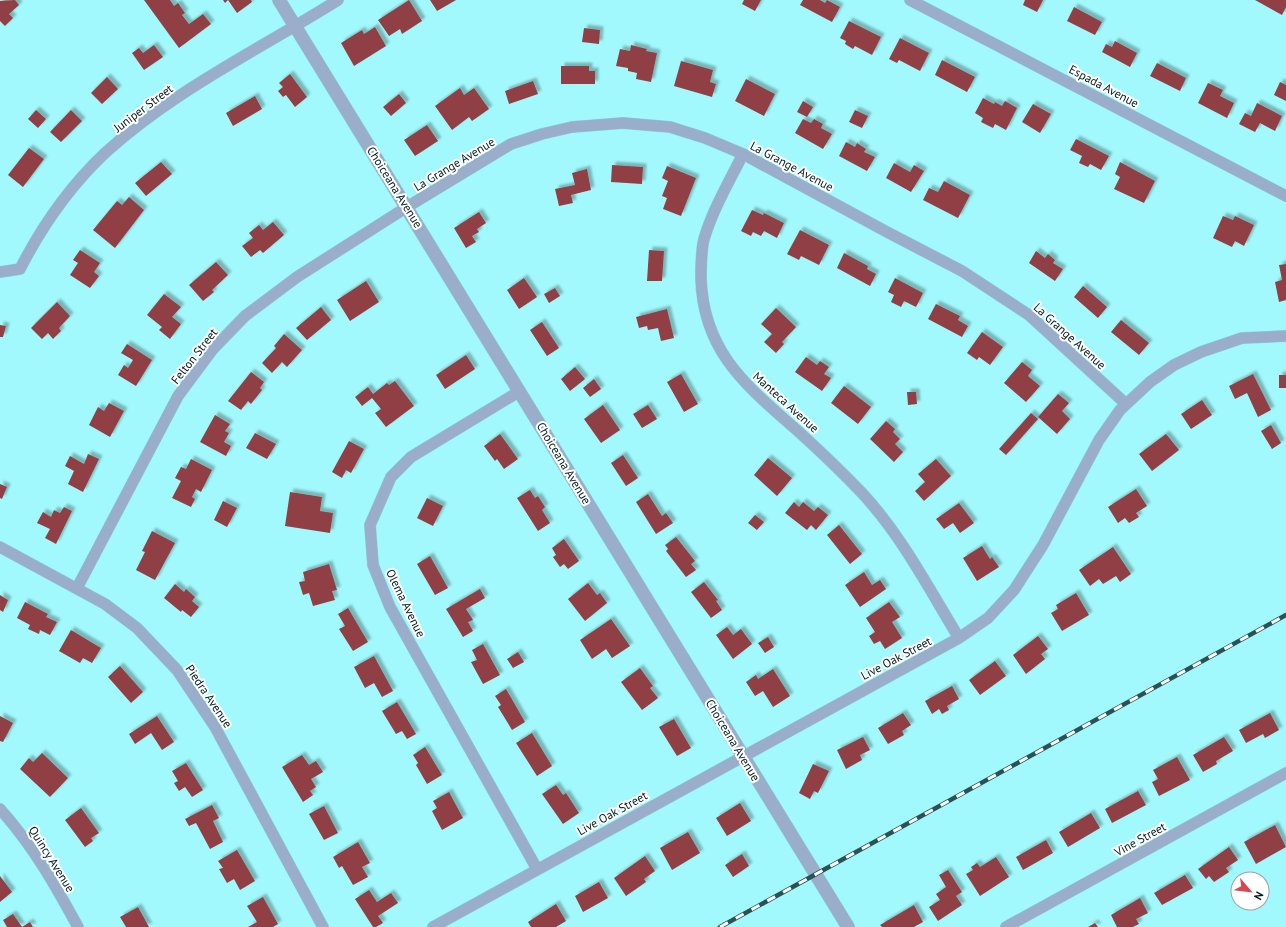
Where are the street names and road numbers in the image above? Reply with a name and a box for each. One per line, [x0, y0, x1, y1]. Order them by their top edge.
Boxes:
street label: Espada Avenue [1067, 61, 1141, 111]
street label: Juniper Street [110, 81, 176, 136]
street label: La Grange Avenue [411, 134, 497, 194]
street label: La Grange Avenue [748, 138, 836, 194]
street label: Choiceana Avenue [364, 144, 426, 230]
street label: La Grange Avenue [1031, 300, 1109, 372]
street label: Felton Street [168, 325, 220, 387]
street label: Manteca Avenue [750, 368, 822, 436]
street label: Choiceana Avenue [534, 419, 594, 507]
street label: Olema Avenue [383, 567, 429, 639]
street label: Live Oak Street [858, 633, 934, 683]
street label: Piedra Avenue [182, 662, 236, 730]
street label: Choiceana Avenue [703, 696, 763, 784]
street label: Live Oak Street [574, 788, 650, 838]
street label: Vine Street [1111, 819, 1168, 860]
street label: Quincy Avenue [26, 823, 78, 895]

